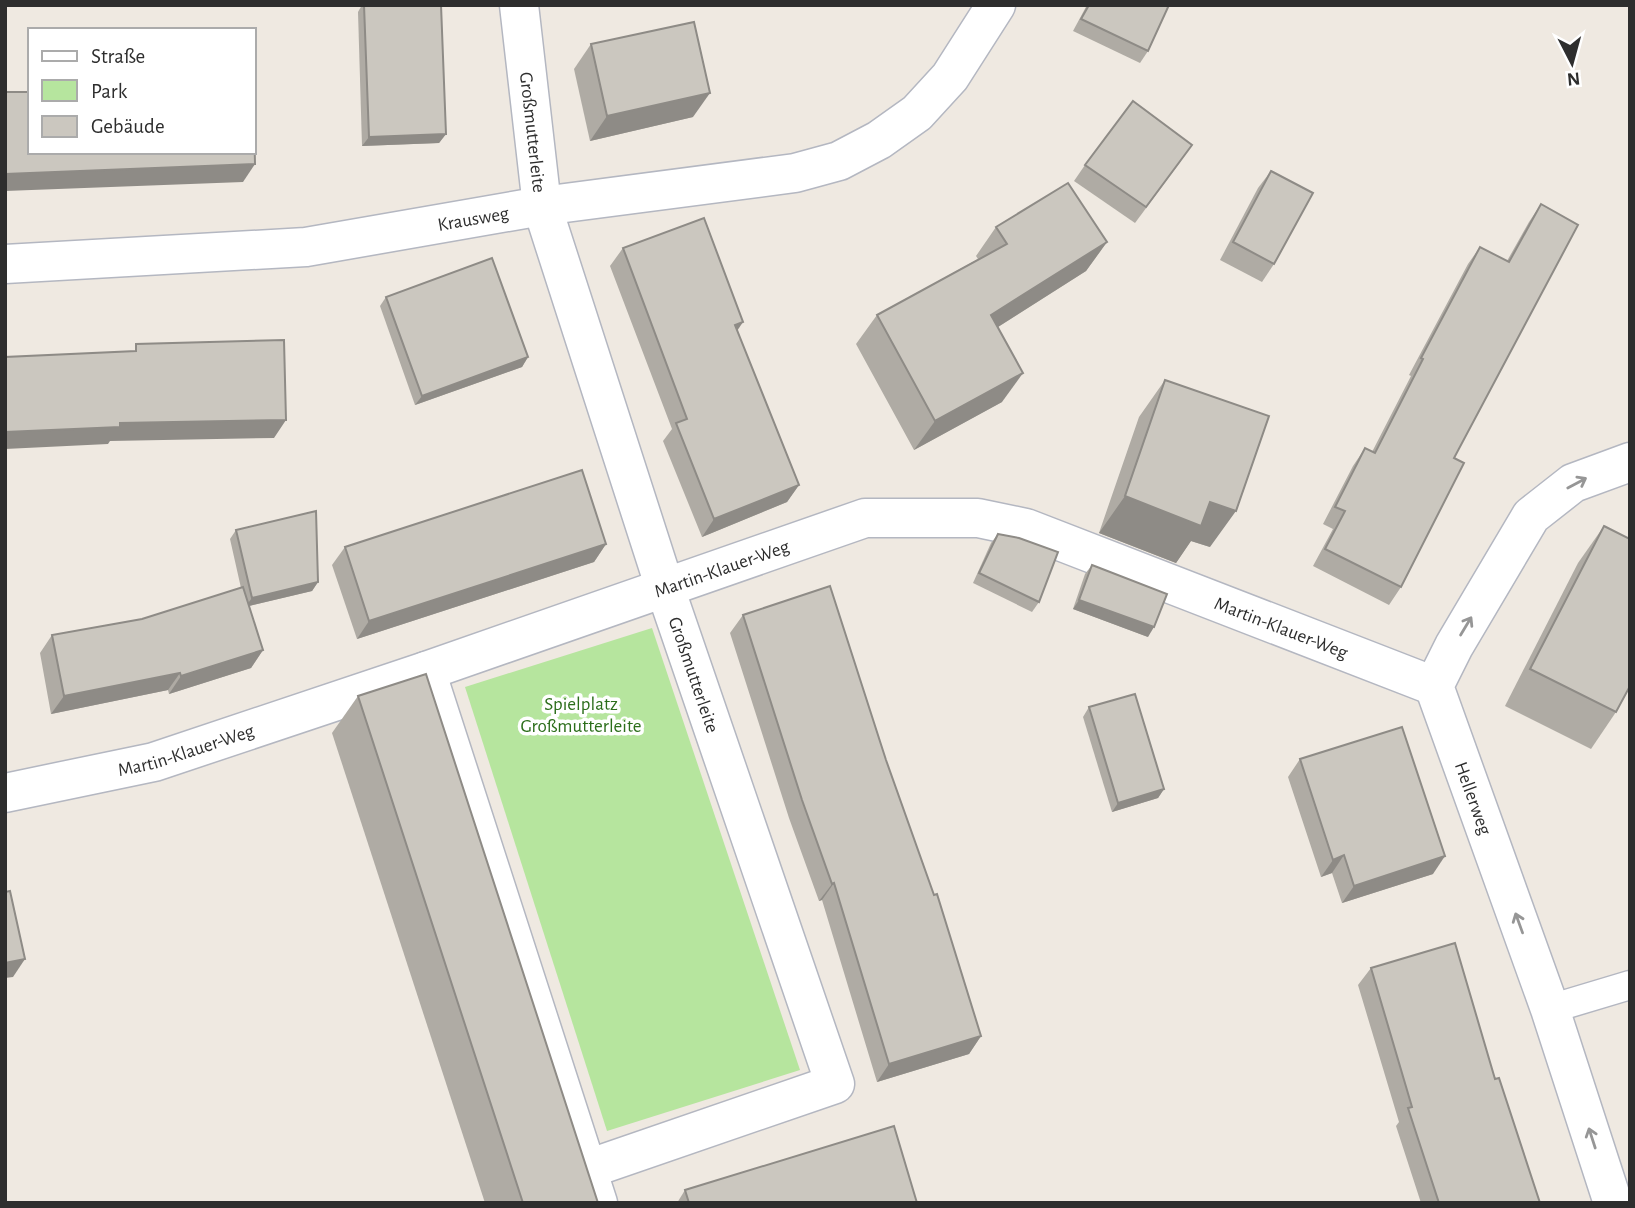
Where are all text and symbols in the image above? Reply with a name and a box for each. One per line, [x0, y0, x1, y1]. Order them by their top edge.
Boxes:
legend [28, 28, 256, 154]
north arrow [1537, 28, 1607, 98]
text: Straße [91, 46, 145, 67]
text: N [1566, 68, 1581, 89]
street label: Großmutterleite [516, 71, 548, 194]
text: Park [91, 81, 128, 102]
text: Gebäude [91, 116, 165, 137]
street label: Krausweg [436, 204, 511, 235]
one-way arrow [1566, 476, 1587, 489]
street label: Martin-Klauer-Weg [652, 537, 793, 602]
street label: Martin-Klauer-Weg [1212, 594, 1351, 663]
street label: Großmutterleite [665, 615, 722, 735]
one-way arrow [1459, 617, 1473, 637]
park label: Spielplatz Großmutterleite [520, 695, 642, 736]
street label: Martin-Klauer-Weg [116, 721, 257, 780]
street label: Hellerweg [1451, 759, 1495, 838]
one-way arrow [1512, 912, 1524, 934]
one-way arrow [1585, 1127, 1598, 1149]

